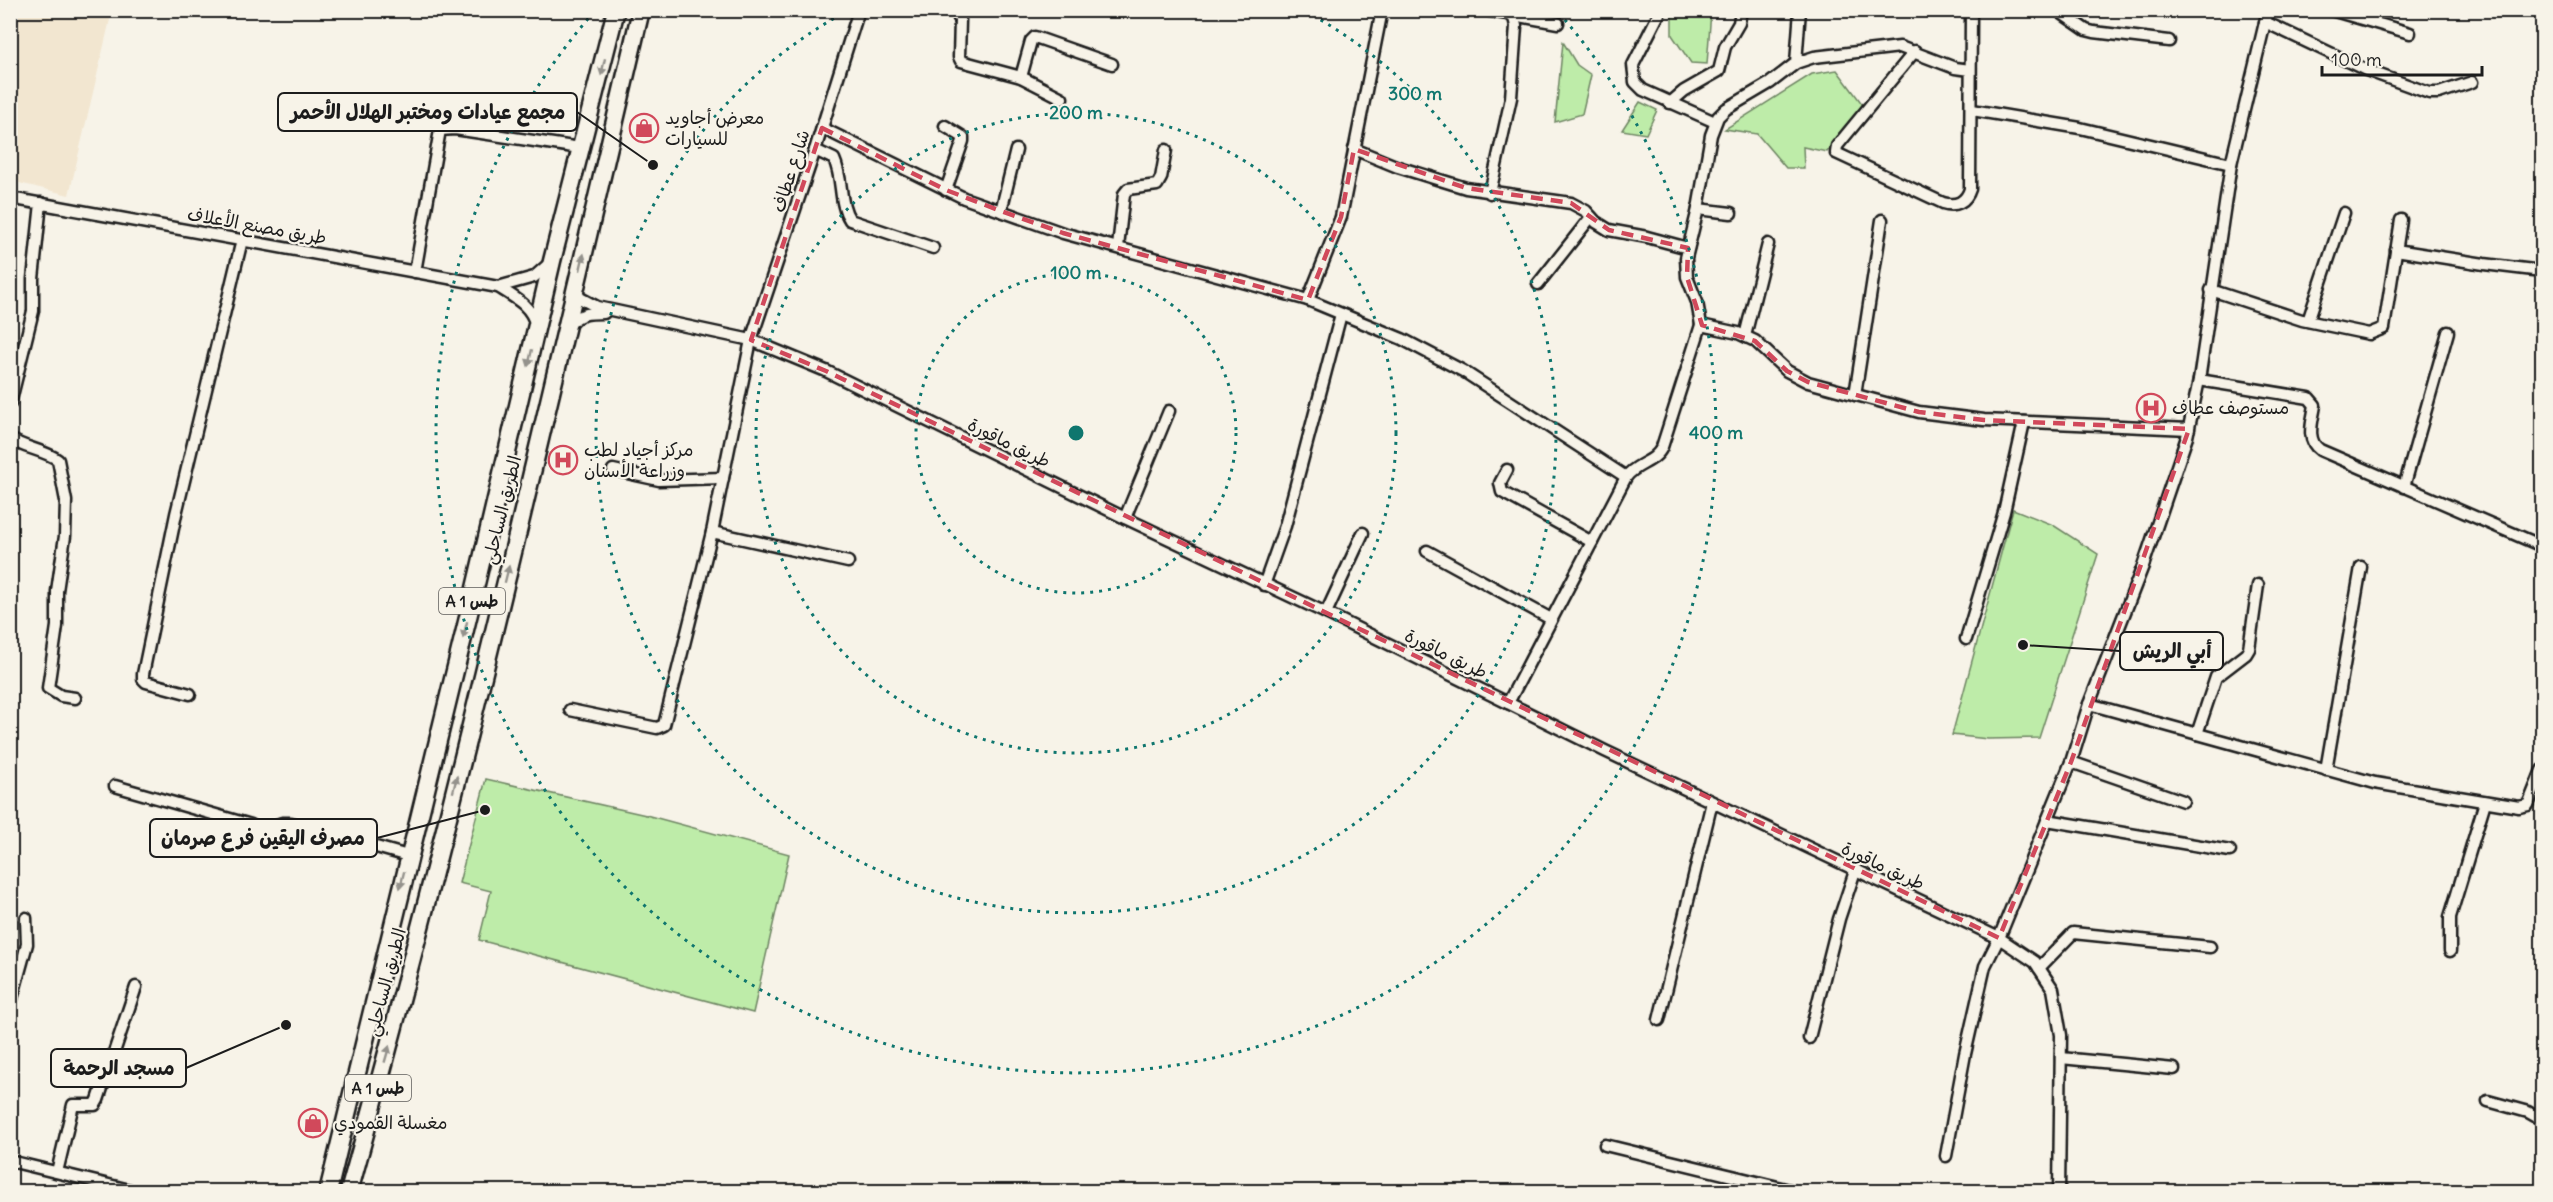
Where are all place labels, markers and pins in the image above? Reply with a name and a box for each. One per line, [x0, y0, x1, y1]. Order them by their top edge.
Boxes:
callout: مجمع عيادات ومختبر الهلال الأحمر [278, 93, 577, 131]
place label: معرض أجاويد للسيارات [665, 106, 764, 150]
shop icon: معرض أجاويد للسيارات [628, 112, 660, 144]
hospital icon: مستوصف عطاف [2135, 392, 2167, 424]
place label: مستوصف عطاف [2172, 396, 2289, 419]
centre of rings [1066, 423, 1086, 443]
place label: مركز أجياد لطب وزراعة الأسنان [584, 438, 693, 482]
hospital icon: مركز أجياد لطب وزراعة الأسنان [547, 444, 579, 476]
callout: أبي الريش [2120, 632, 2223, 670]
callout: مصرف اليقين فرع صرمان [150, 819, 377, 857]
callout: مسجد الرحمة [51, 1049, 186, 1087]
shop icon: مغسلة القمودي [297, 1107, 329, 1139]
place label: مغسلة القمودي [334, 1111, 447, 1136]

